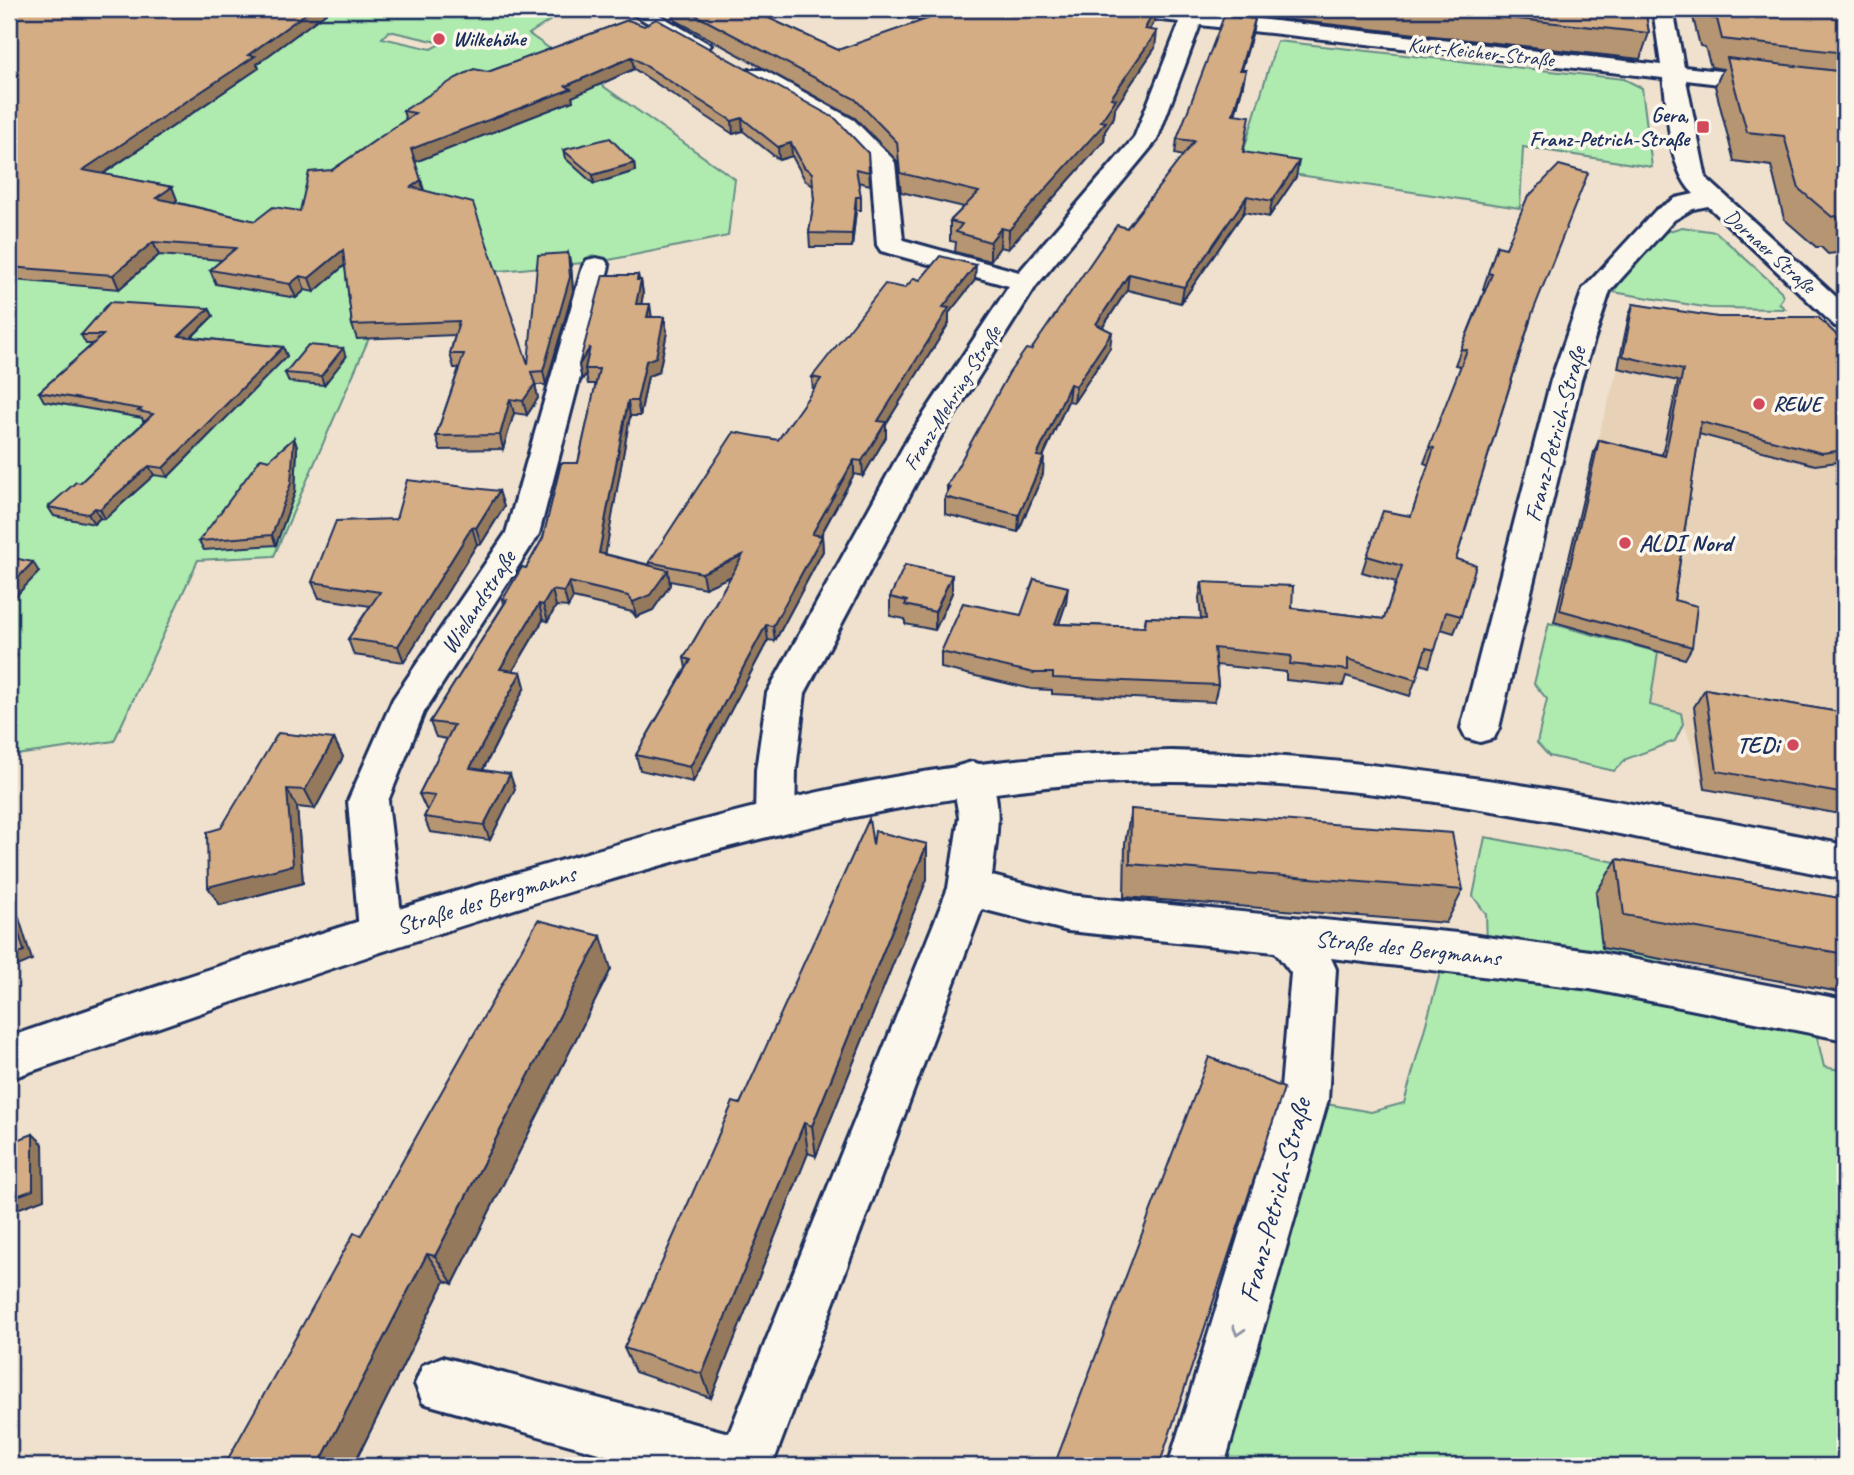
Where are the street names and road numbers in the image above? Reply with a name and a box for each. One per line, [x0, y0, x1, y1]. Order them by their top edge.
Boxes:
street label: Kurt-Keicher-Straße [1407, 31, 1557, 73]
street label: Dornaer Straße [1719, 203, 1823, 300]
street label: Franz-Mehring-Straße [897, 319, 1008, 475]
street label: Franz-Petrich-Straße [1517, 341, 1593, 525]
street label: Wielandstraße [434, 543, 524, 659]
street label: Straße des Bergmanns [393, 858, 581, 942]
street label: Straße des Bergmanns [1314, 923, 1504, 973]
street label: Franz-Petrich-Straße [1230, 1092, 1319, 1306]

